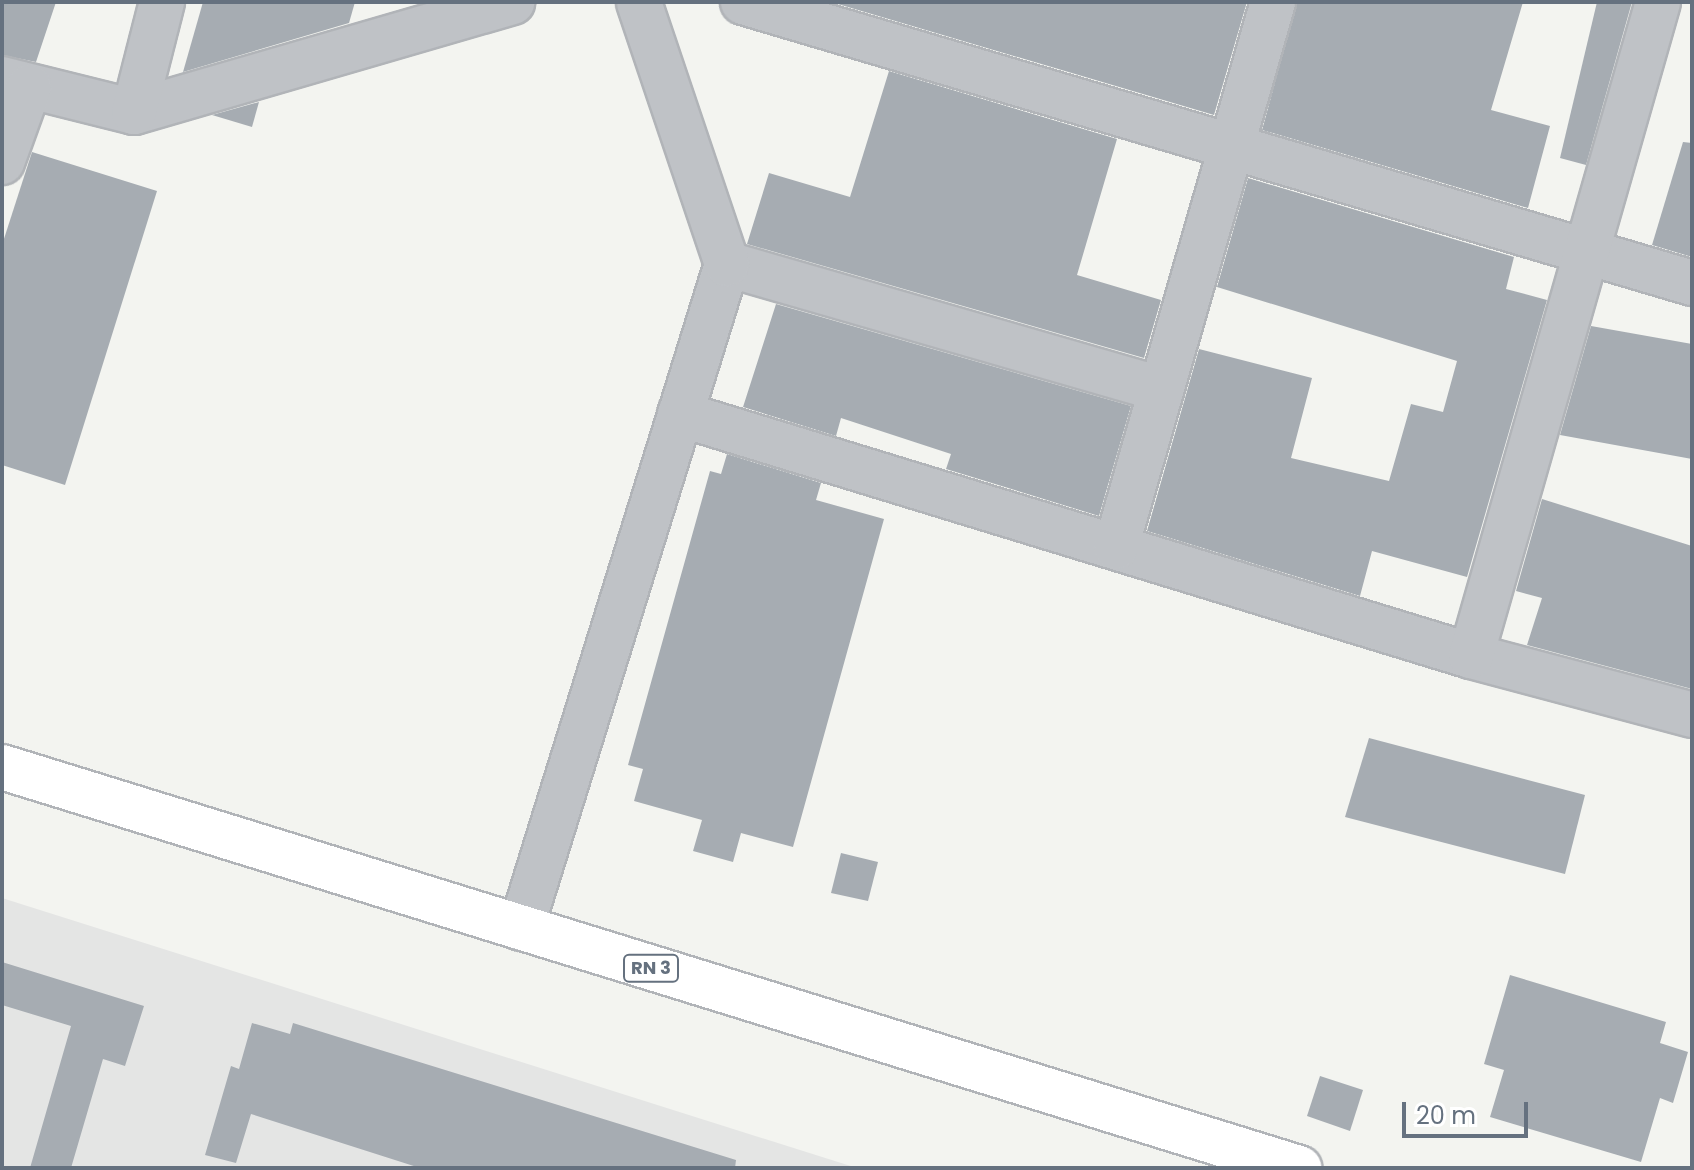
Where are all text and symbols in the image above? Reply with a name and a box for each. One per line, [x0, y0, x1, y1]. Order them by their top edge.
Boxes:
road number: RN 3 [623, 954, 679, 982]
scale bar [1406, 1086, 1532, 1136]
text: 20 m [1416, 1099, 1476, 1132]

